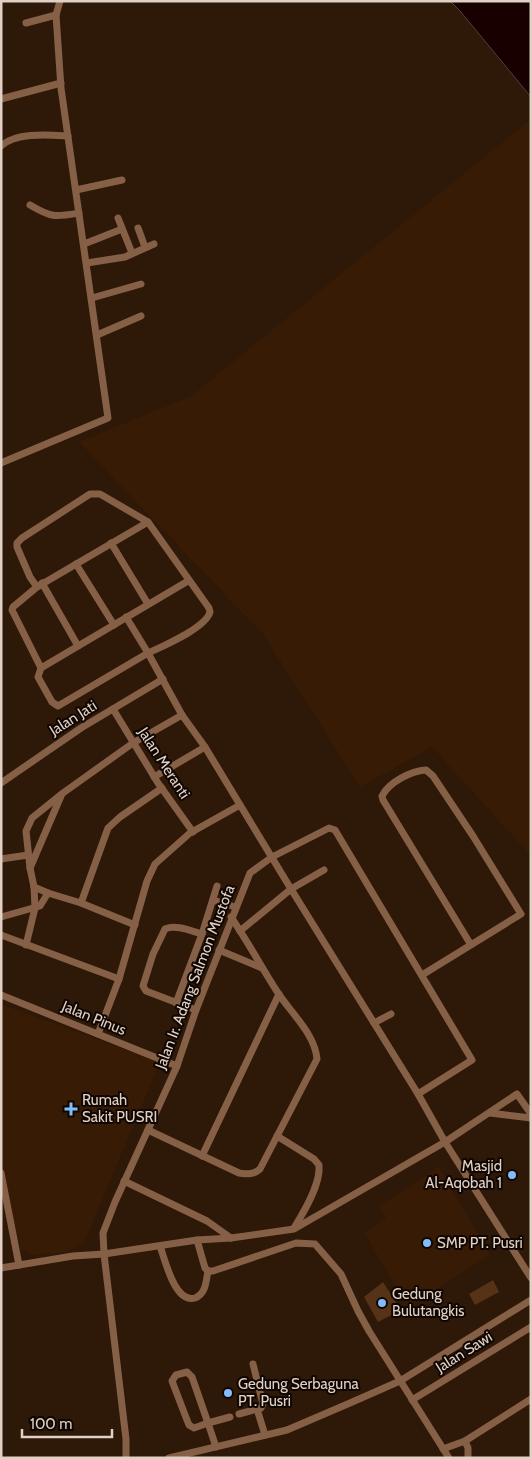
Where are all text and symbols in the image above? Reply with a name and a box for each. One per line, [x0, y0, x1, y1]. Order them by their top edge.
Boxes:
street label: Jalan Jati [45, 696, 100, 740]
street label: Jalan Meranti [134, 723, 194, 802]
street label: Jalan Ir. Adang Salmon Mustofa [151, 882, 239, 1073]
street label: Jalan Pinus [58, 997, 129, 1039]
place label: Rumah Sakit PUSRI [82, 1091, 157, 1126]
marker: Rumah Sakit PUSRI [64, 1102, 78, 1116]
place label: Masjid Al-Aqobah 1 [425, 1157, 502, 1192]
marker: Masjid Al-Aqobah 1 [506, 1169, 518, 1181]
place label: SMP PT. Pusri [437, 1234, 523, 1252]
marker: SMP PT. Pusri [421, 1237, 433, 1249]
place label: Gedung Bulutangkis [392, 1285, 464, 1320]
marker: Gedung Bulutangkis [376, 1297, 388, 1309]
street label: Jalan Sawi [432, 1328, 496, 1377]
place label: Gedung Serbaguna PT. Pusri [238, 1375, 360, 1410]
marker: Gedung Serbaguna PT. Pusri [222, 1387, 234, 1399]
scale bar [22, 1406, 112, 1438]
text: 100 m [30, 1415, 72, 1433]

